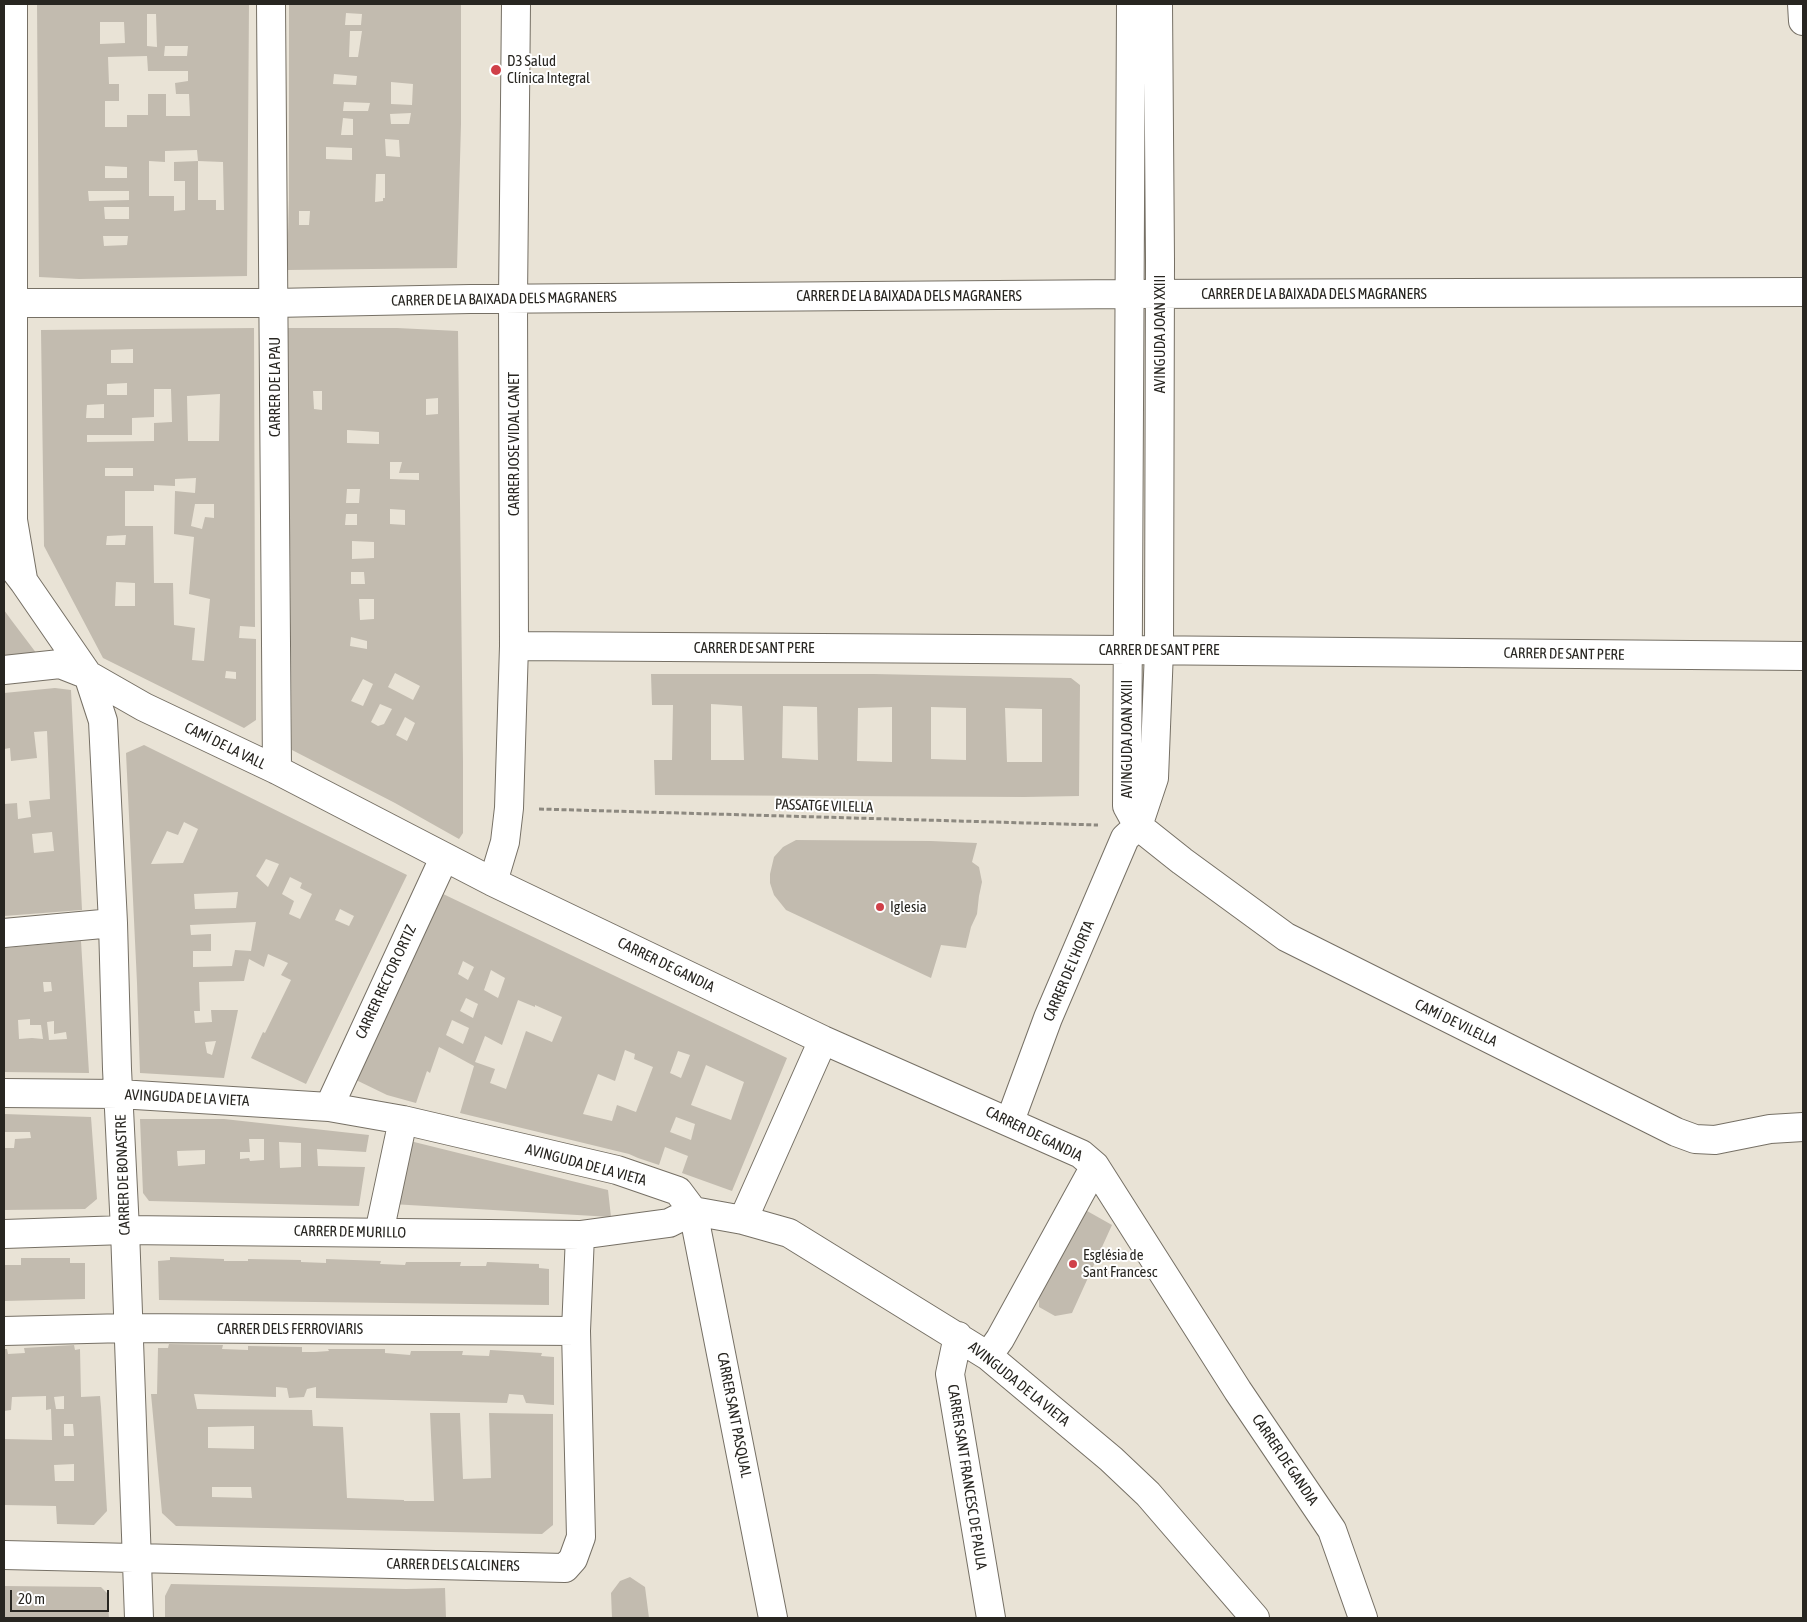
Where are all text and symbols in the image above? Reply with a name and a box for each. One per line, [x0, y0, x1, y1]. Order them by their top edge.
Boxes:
place label: D3 Salud Clínica Integral [507, 52, 590, 87]
marker: D3 Salud Clínica Integral [489, 63, 503, 77]
street label: AVINGUDA JOAN XXIII [1151, 275, 1169, 393]
street label: CARRER DE LA BAIXADA DELS MAGRANERS [1201, 285, 1427, 303]
street label: CARRER DE LA BAIXADA DELS MAGRANERS [796, 287, 1022, 305]
street label: CARRER DE LA BAIXADA DELS MAGRANERS [391, 288, 617, 310]
street label: CARRER DE LA PAU [266, 337, 284, 437]
street label: CARRER JOSE VIDAL CANET [505, 372, 523, 516]
street label: CARRER DE SANT PERE [694, 639, 814, 657]
street label: CARRER DE SANT PERE [1099, 641, 1219, 659]
street label: CARRER DE SANT PERE [1504, 644, 1624, 664]
street label: AVINGUDA JOAN XXIII [1118, 680, 1136, 798]
street label: CAMÍ DE LA VALL [181, 719, 269, 773]
street label: PASSATGE VILELLA [774, 795, 874, 817]
place label: Iglesia [890, 898, 927, 916]
marker: Iglesia [874, 901, 886, 913]
street label: CARRER DE L'HORTA [1040, 918, 1098, 1024]
street label: CARRER RECTOR ORTIZ [352, 922, 420, 1042]
street label: CARRER DE GANDIA [615, 934, 717, 996]
street label: CAMÍ DE VILELLA [1412, 995, 1500, 1051]
street label: AVINGUDA DE LA VIETA [124, 1086, 250, 1110]
street label: CARRER DE GANDIA [983, 1103, 1085, 1165]
street label: CARRER DE BONASTRE [112, 1114, 134, 1236]
street label: AVINGUDA DE LA VIETA [523, 1140, 649, 1190]
street label: CARRER DE MURILLO [294, 1222, 406, 1242]
place label: Església de Sant Francesc [1083, 1246, 1157, 1281]
marker: Església de Sant Francesc [1067, 1258, 1079, 1270]
street label: CARRER DELS FERROVIARIS [217, 1320, 363, 1338]
street label: AVINGUDA DE LA VIETA [965, 1338, 1073, 1430]
street label: CARRER SANT PASQUAL [713, 1351, 755, 1479]
street label: CARRER SANT FRANCESC DE PAULA [943, 1383, 991, 1571]
street label: CARRER DE GANDIA [1248, 1411, 1322, 1509]
street label: CARRER DELS CALCINERS [386, 1555, 520, 1575]
scale bar [12, 1580, 111, 1612]
text: 20 m [18, 1590, 45, 1607]

